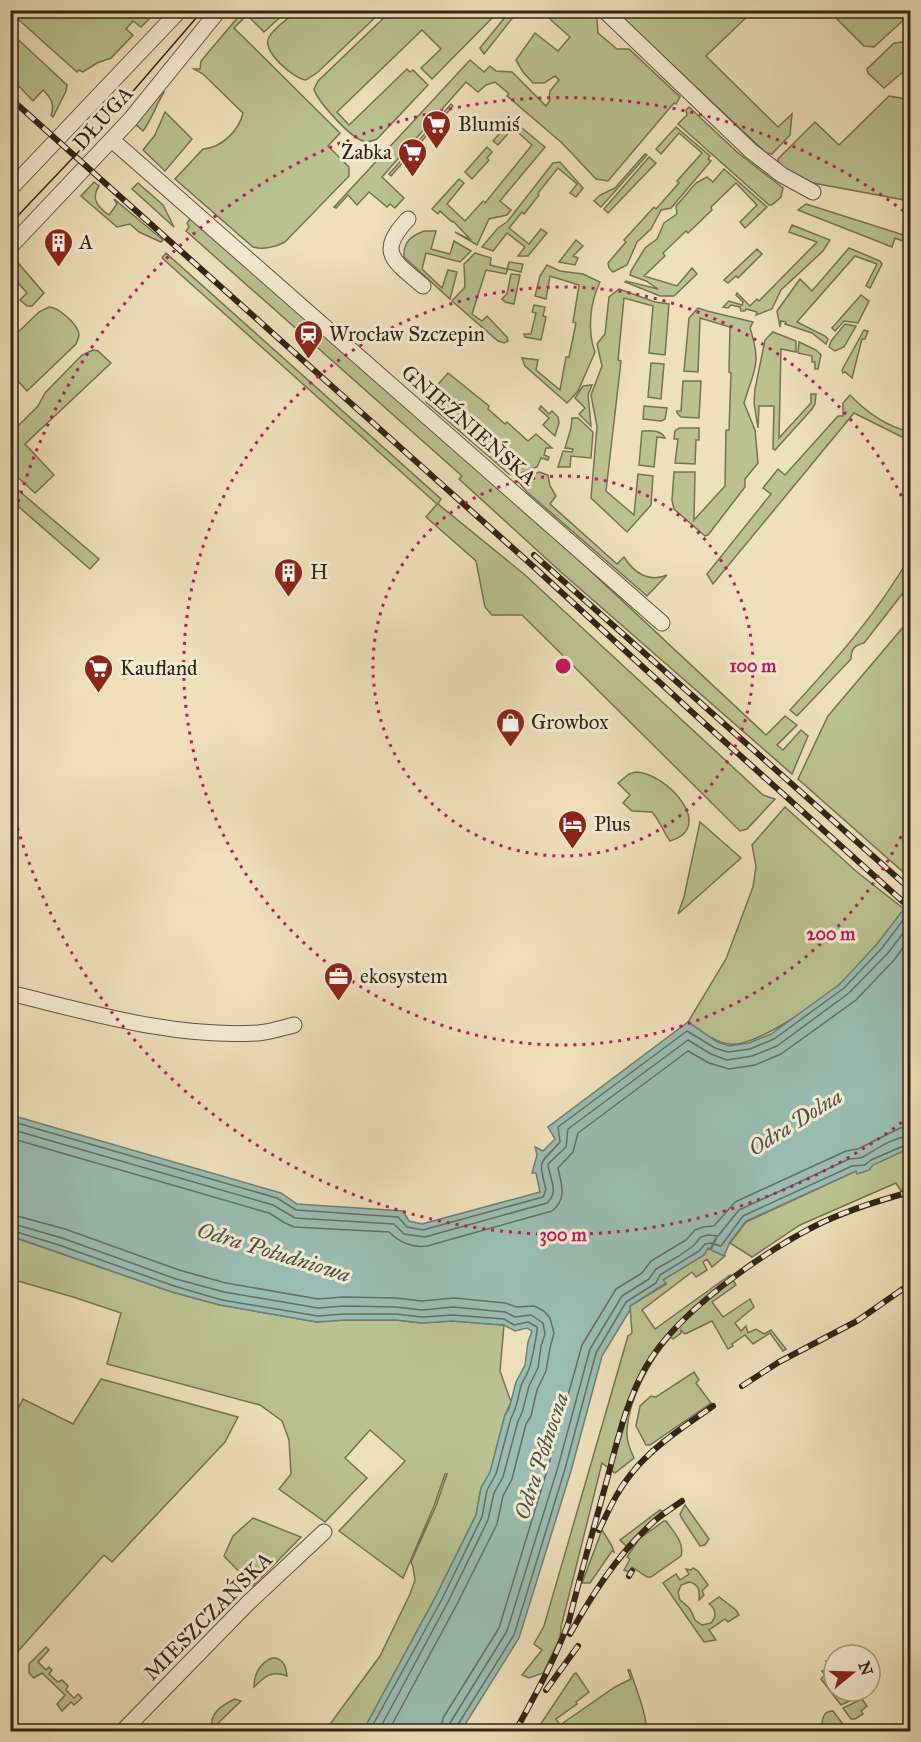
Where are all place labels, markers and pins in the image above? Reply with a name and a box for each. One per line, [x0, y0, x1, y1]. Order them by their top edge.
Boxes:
supermarket icon: Blumiś [421, 108, 453, 150]
place label: Blumiś [458, 111, 520, 137]
supermarket icon: Żabka [397, 136, 429, 178]
place label: Żabka [341, 139, 392, 165]
building icon: A [42, 226, 74, 268]
place label: A [78, 229, 93, 255]
station icon: Wrocław Szczepin [292, 318, 324, 360]
place label: Wrocław Szczepin [329, 321, 485, 347]
building icon: H [273, 556, 305, 598]
place label: H [310, 559, 328, 585]
supermarket icon: Kaufland [83, 652, 115, 694]
place label: Kaufland [120, 655, 198, 681]
centre of rings [553, 656, 573, 676]
shop icon: Growbox [494, 706, 526, 748]
place label: Growbox [531, 709, 609, 735]
hotel icon: Plus [557, 808, 589, 850]
place label: Plus [594, 811, 630, 837]
office icon: ekosystem [323, 960, 355, 1002]
place label: ekosystem [360, 963, 448, 989]

